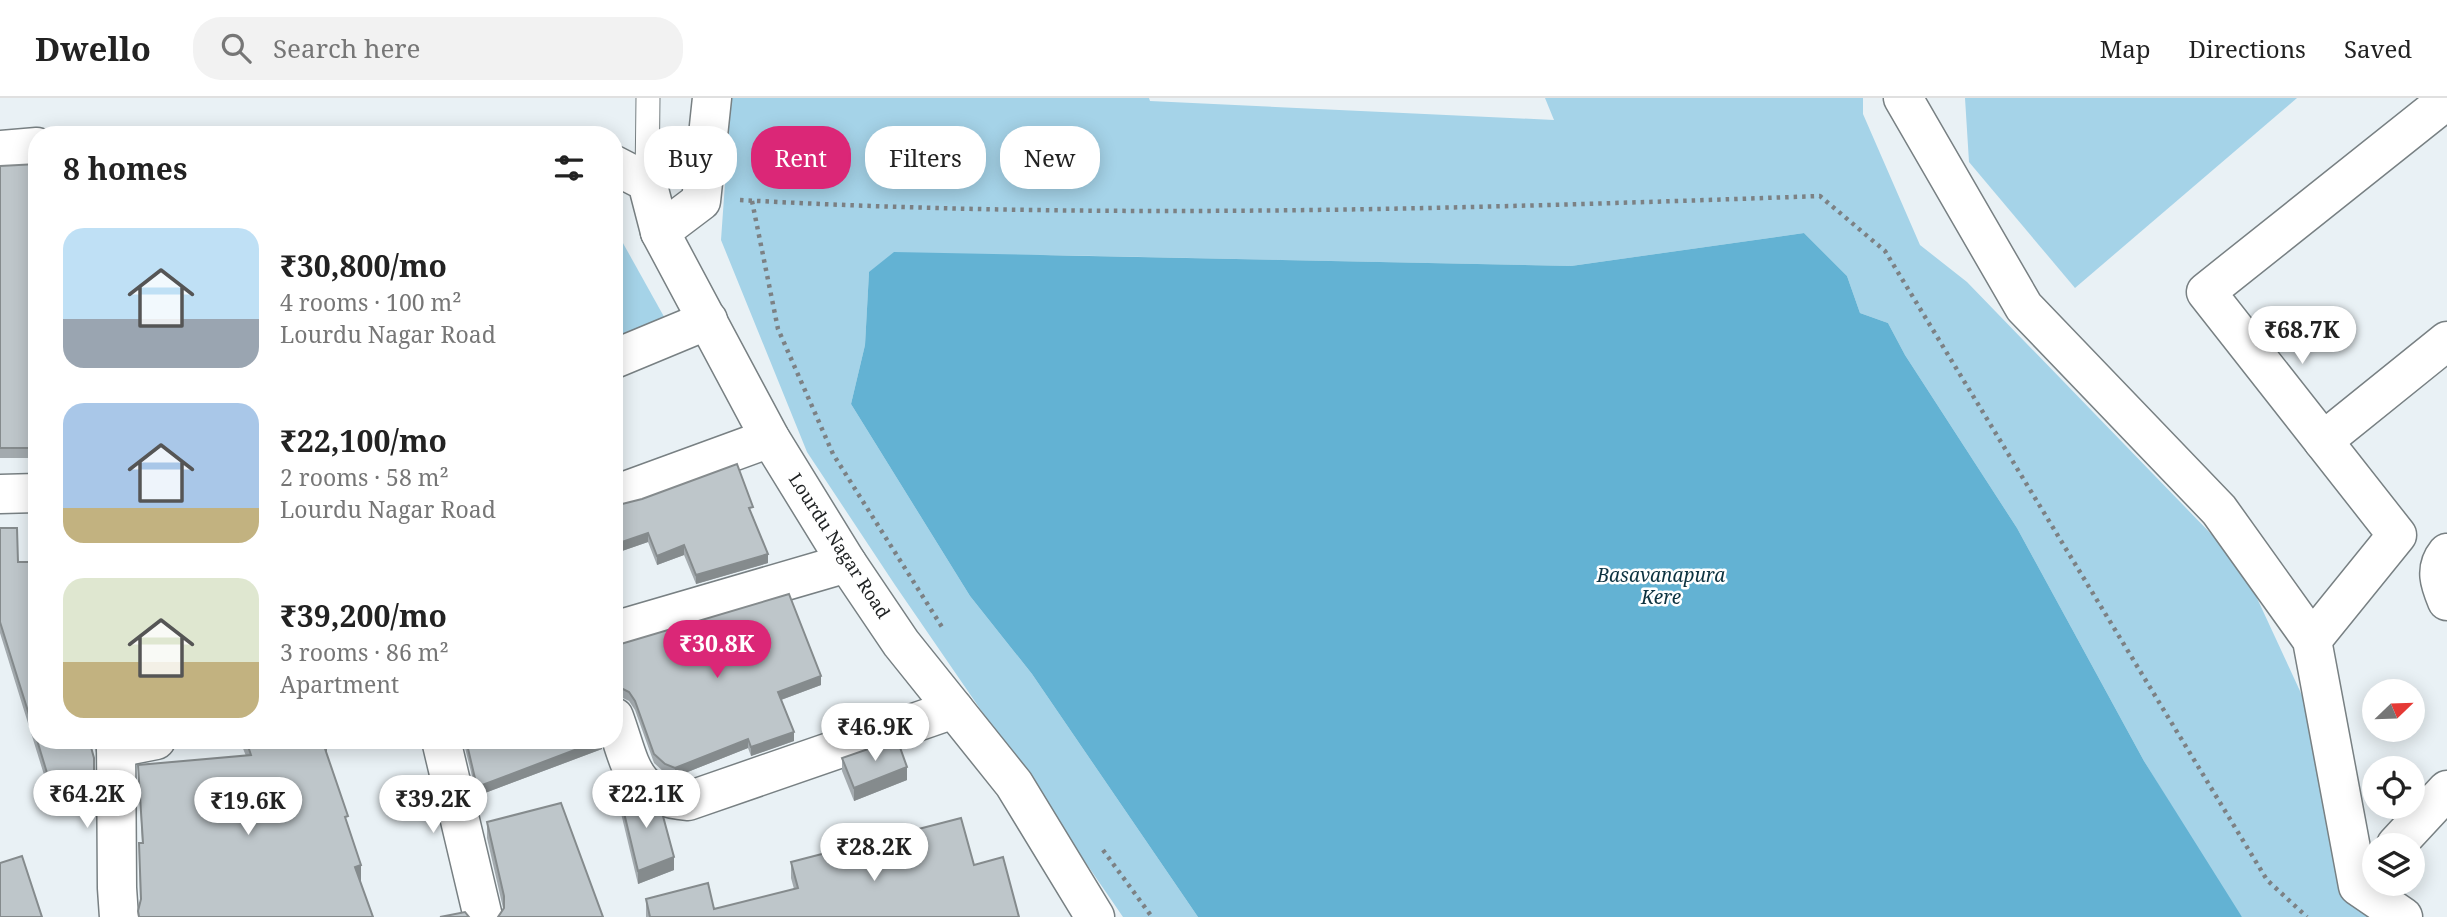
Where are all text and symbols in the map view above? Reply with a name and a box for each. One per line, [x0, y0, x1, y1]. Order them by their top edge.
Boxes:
search box [193, 17, 683, 80]
text: Dwello [35, 26, 151, 71]
icon: search [217, 29, 255, 67]
text: Search here [273, 30, 421, 66]
text: Map [2100, 32, 2151, 65]
text: Directions [2189, 32, 2306, 65]
text: Saved [2344, 32, 2412, 65]
chip: Buy [644, 126, 737, 189]
chip: Rent [751, 126, 851, 189]
chip: Filters [865, 126, 986, 189]
chip: New [1000, 126, 1100, 189]
text: 8 homes [63, 148, 187, 189]
icon: filters [550, 149, 588, 187]
text: ₹30,800/mo [280, 245, 447, 286]
icon: home [119, 256, 203, 340]
text: 4 rooms · 100 m² [280, 286, 462, 318]
pin: ₹68.7K [2245, 306, 2359, 366]
text: ₹68.7K [2264, 313, 2340, 345]
text: Lourdu Nagar Road [280, 318, 496, 350]
text: ₹22,100/mo [280, 420, 447, 461]
icon: home [119, 431, 203, 515]
text: 2 rooms · 58 m² [280, 461, 449, 493]
street label: Lourdu Nagar Road [784, 468, 896, 623]
text: Lourdu Nagar Road [280, 493, 496, 525]
water label: Basavanapura Kere [1596, 562, 1725, 610]
text: ₹39,200/mo [280, 595, 447, 636]
icon: home [119, 606, 203, 690]
pin: ₹30.8K [660, 620, 774, 680]
text: ₹30.8K [679, 627, 755, 659]
text: 3 rooms · 86 m² [280, 636, 449, 668]
text: Apartment [280, 668, 399, 700]
north arrow [2362, 679, 2426, 742]
map controls [2362, 679, 2425, 896]
pin: ₹46.9K [818, 704, 932, 763]
text: ₹46.9K [837, 710, 913, 742]
button: locate [2362, 756, 2425, 819]
pin: ₹64.2K [30, 770, 144, 830]
pin: ₹22.1K [589, 770, 703, 830]
pin: ₹39.2K [376, 776, 490, 835]
text: ₹64.2K [49, 777, 125, 809]
text: ₹22.1K [608, 777, 684, 809]
pin: ₹19.6K [191, 778, 305, 837]
text: ₹39.2K [395, 782, 471, 814]
text: ₹19.6K [210, 784, 286, 816]
pin: ₹28.2K [817, 824, 931, 883]
text: ₹28.2K [836, 830, 912, 862]
button: layers [2362, 833, 2425, 896]

